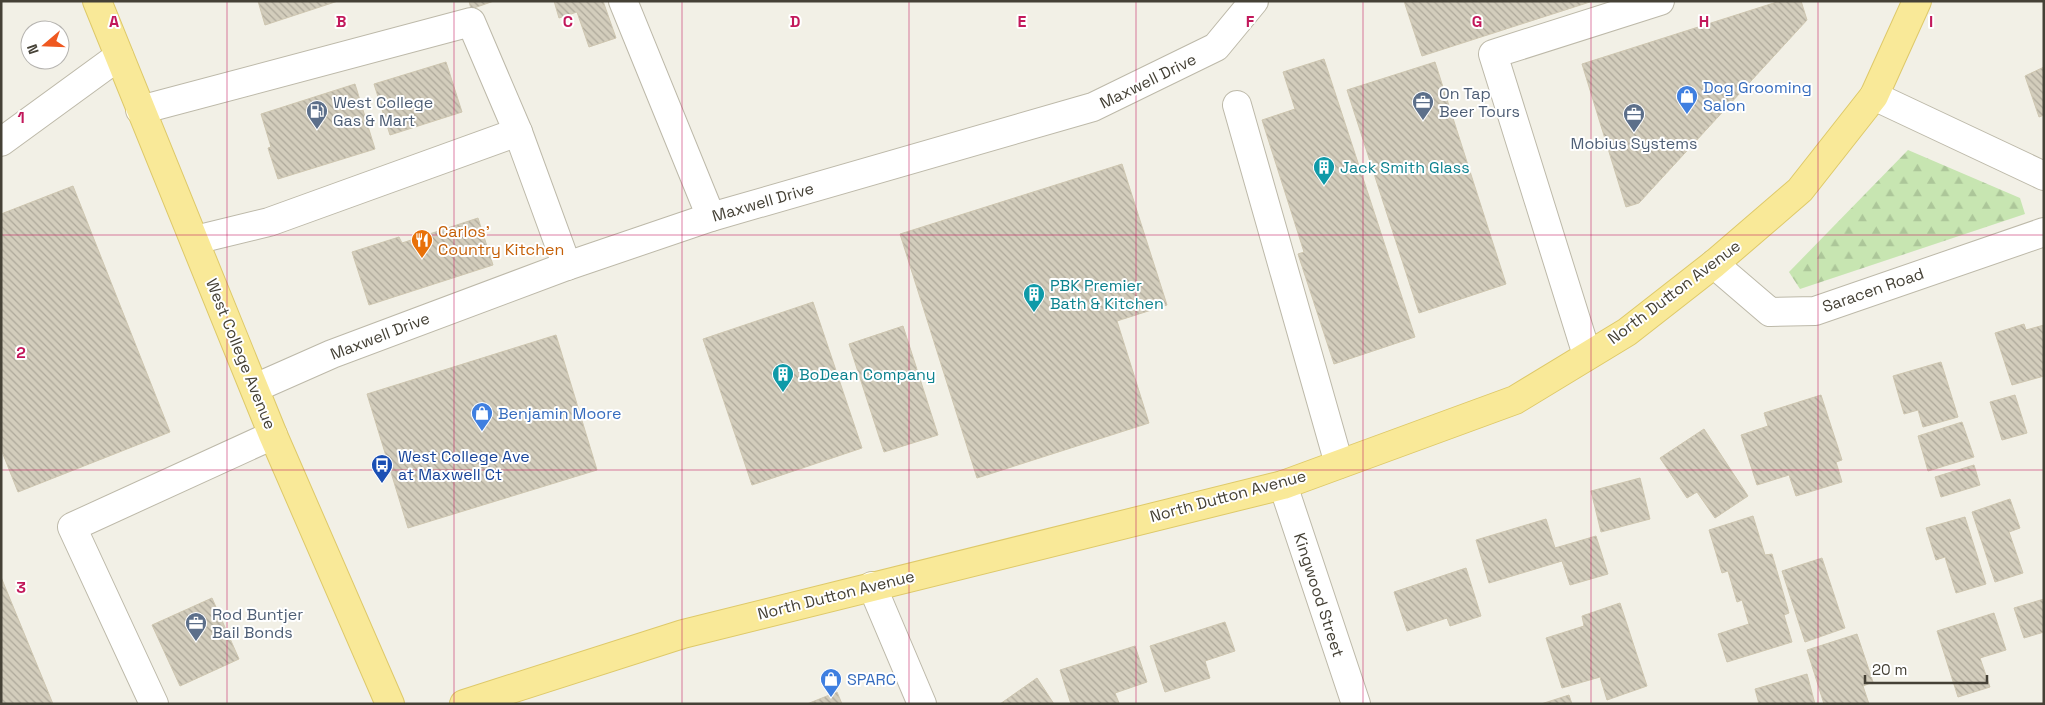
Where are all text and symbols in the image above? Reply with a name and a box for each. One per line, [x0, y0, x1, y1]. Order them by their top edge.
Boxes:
text: A [109, 11, 119, 32]
text: B [336, 11, 346, 32]
text: C [563, 11, 573, 32]
text: D [790, 11, 800, 32]
text: E [1018, 11, 1027, 32]
text: F [1246, 11, 1255, 32]
text: G [1472, 11, 1482, 32]
text: H [1699, 11, 1709, 32]
text: I [1929, 11, 1933, 32]
north arrow [20, 20, 70, 70]
text: N [23, 42, 43, 57]
street label: Maxwell Drive [1096, 49, 1200, 113]
place label: Dog Grooming Salon [1703, 77, 1812, 116]
place label: On Tap Beer Tours [1439, 83, 1520, 122]
shop icon: Dog Grooming Salon [1675, 84, 1699, 115]
office icon: On Tap Beer Tours [1411, 90, 1435, 121]
place label: West College Gas & Mart [333, 92, 433, 131]
fuel station icon: West College Gas & Mart [305, 99, 329, 130]
office icon: Mobius Systems [1622, 102, 1646, 133]
text: 1 [17, 107, 25, 128]
place label: Mobius Systems [1571, 133, 1697, 154]
building icon: Jack Smith Glass [1312, 155, 1336, 186]
place label: Jack Smith Glass [1340, 157, 1470, 178]
street label: Maxwell Drive [710, 177, 816, 227]
place label: Carlos' Country Kitchen [438, 221, 564, 260]
restaurant icon: Carlos' Country Kitchen [410, 228, 434, 259]
street label: North Dutton Avenue [1603, 235, 1745, 349]
street label: Saracen Road [1819, 263, 1927, 317]
place label: PBK Premier Bath & Kitchen [1050, 275, 1164, 314]
street label: West College Avenue [201, 276, 281, 432]
building icon: PBK Premier Bath & Kitchen [1022, 282, 1046, 313]
street label: Maxwell Drive [327, 307, 433, 365]
text: 2 [16, 342, 26, 363]
building icon: BoDean Company [771, 362, 795, 393]
place label: BoDean Company [799, 364, 936, 385]
shop icon: Benjamin Moore [470, 401, 494, 432]
place label: Benjamin Moore [498, 403, 621, 424]
place label: West College Ave at Maxwell Ct [398, 446, 530, 485]
bus stop icon: West College Ave at Maxwell Ct [370, 453, 394, 484]
street label: North Dutton Avenue [1148, 465, 1308, 527]
street label: Kingwood Street [1289, 530, 1349, 660]
street label: North Dutton Avenue [755, 565, 917, 625]
text: 3 [16, 577, 26, 598]
place label: Rod Buntjer Bail Bonds [212, 604, 303, 643]
office icon: Rod Buntjer Bail Bonds [184, 611, 208, 642]
scale bar [1865, 652, 1988, 684]
text: 20 m [1872, 660, 1907, 679]
shop icon: SPARC [819, 667, 843, 698]
place label: SPARC [847, 669, 896, 690]

